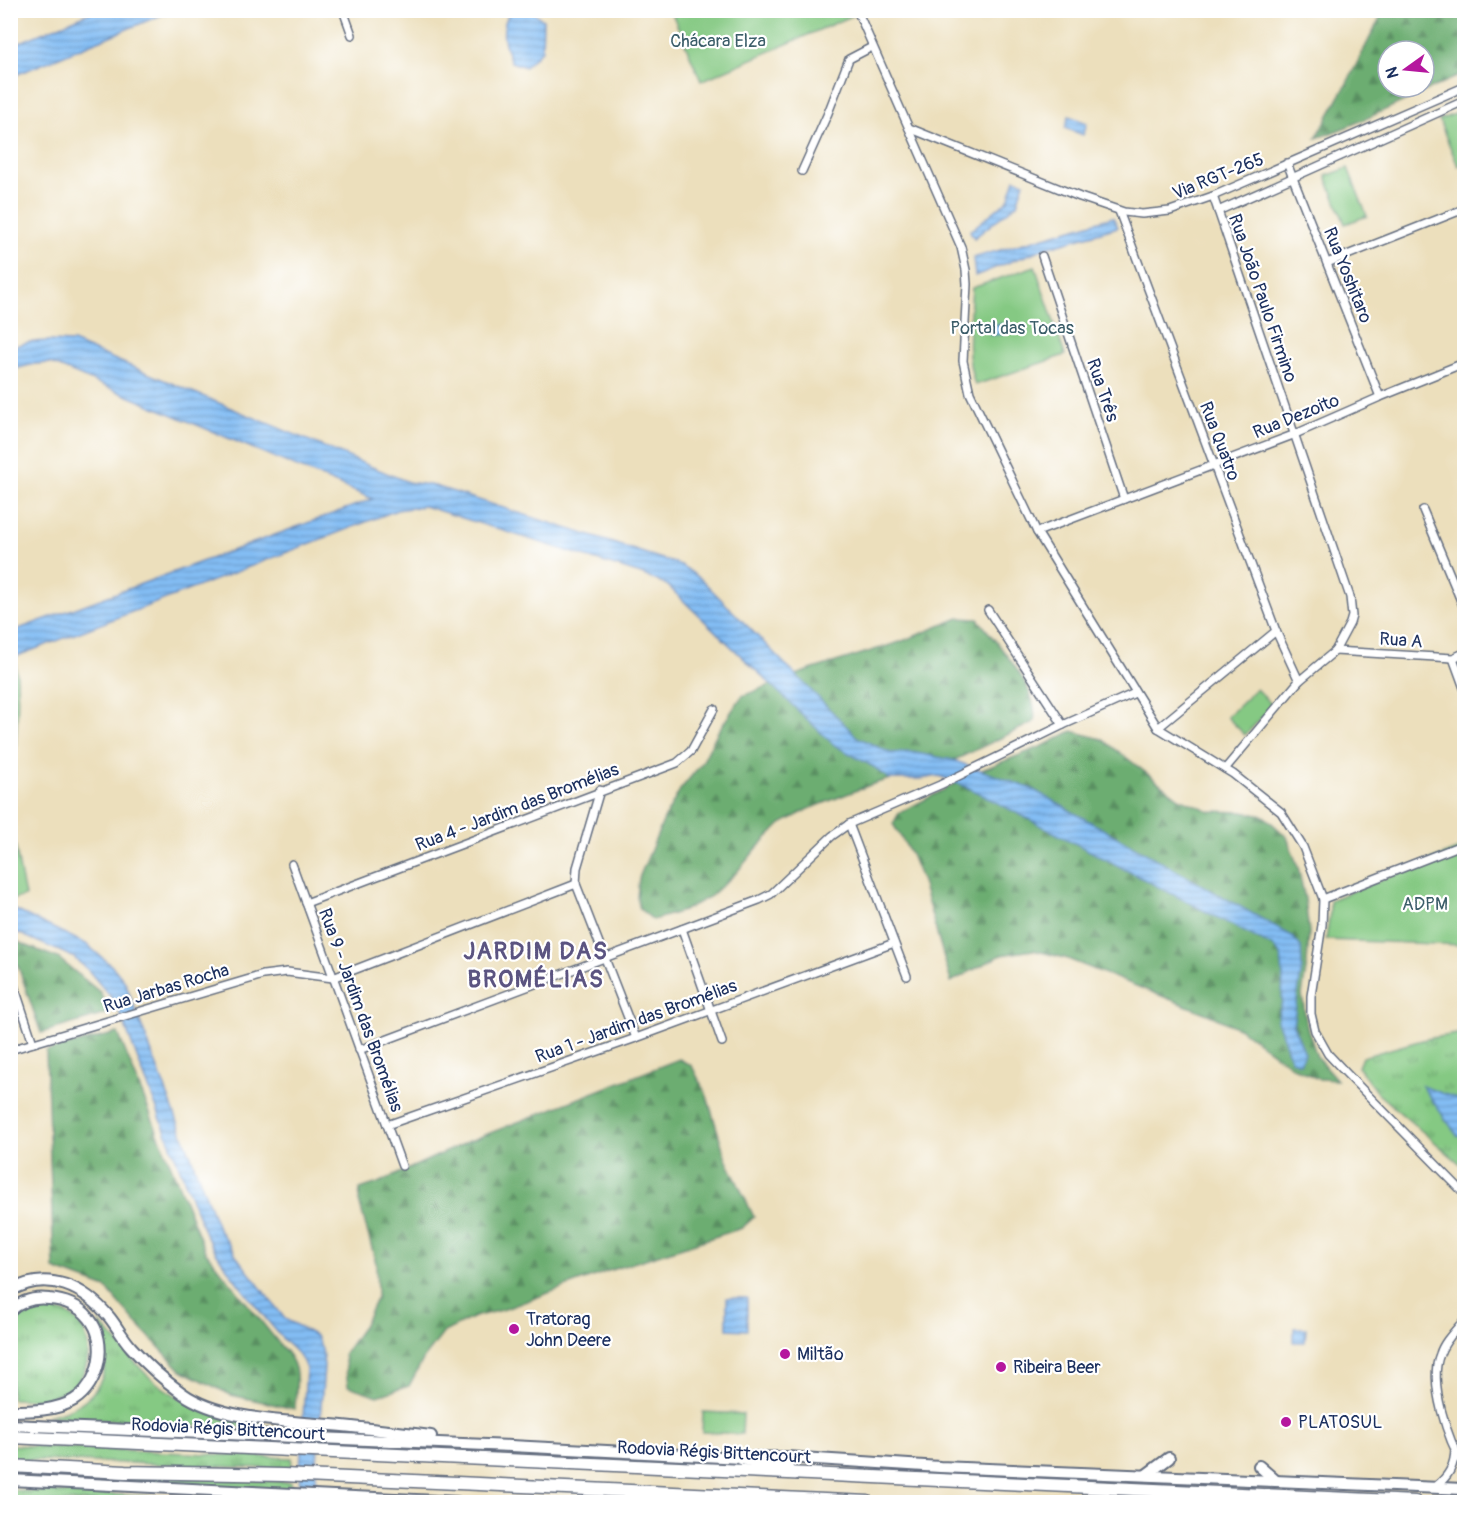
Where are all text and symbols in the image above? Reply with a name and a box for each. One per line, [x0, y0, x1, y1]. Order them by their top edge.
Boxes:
park label: Chácara Elza [670, 30, 766, 53]
north arrow [1376, 39, 1436, 99]
text: N [1381, 65, 1404, 80]
street label: Via RGT-265 [1169, 148, 1267, 205]
street label: Rua João Paulo Firmino [1223, 211, 1302, 386]
street label: Rua Yoshitaro [1318, 224, 1377, 327]
park label: Portal das Tocas [950, 317, 1074, 340]
street label: Rua Três [1081, 356, 1124, 425]
street label: Rua Dezoito [1250, 389, 1343, 444]
street label: Rua Quatro [1194, 398, 1245, 484]
street label: Rua A [1378, 628, 1424, 654]
street label: Rua 4 - Jardim das Bromélias [412, 758, 622, 857]
park label: ADPM [1402, 893, 1448, 916]
street label: Rua 9 - Jardim das Bromélias [313, 905, 408, 1115]
district label: JARDIM DAS BROMÉLIAS [464, 937, 608, 994]
street label: Rua Jarbas Rocha [100, 958, 232, 1019]
street label: Rua 1 - Jardim das Bromélias [532, 974, 740, 1069]
place label: Tratorag John Deere [526, 1308, 611, 1352]
marker: Tratorag John Deere [507, 1322, 521, 1336]
place label: Miltão [797, 1343, 844, 1366]
marker: Miltão [778, 1347, 792, 1361]
place label: Ribeira Beer [1013, 1356, 1101, 1379]
marker: Ribeira Beer [994, 1360, 1008, 1374]
place label: PLATOSUL [1298, 1411, 1382, 1434]
street label: Rodovia Régis Bittencourt [130, 1413, 326, 1446]
marker: PLATOSUL [1279, 1415, 1293, 1429]
street label: Rodovia Régis Bittencourt [616, 1436, 812, 1469]

